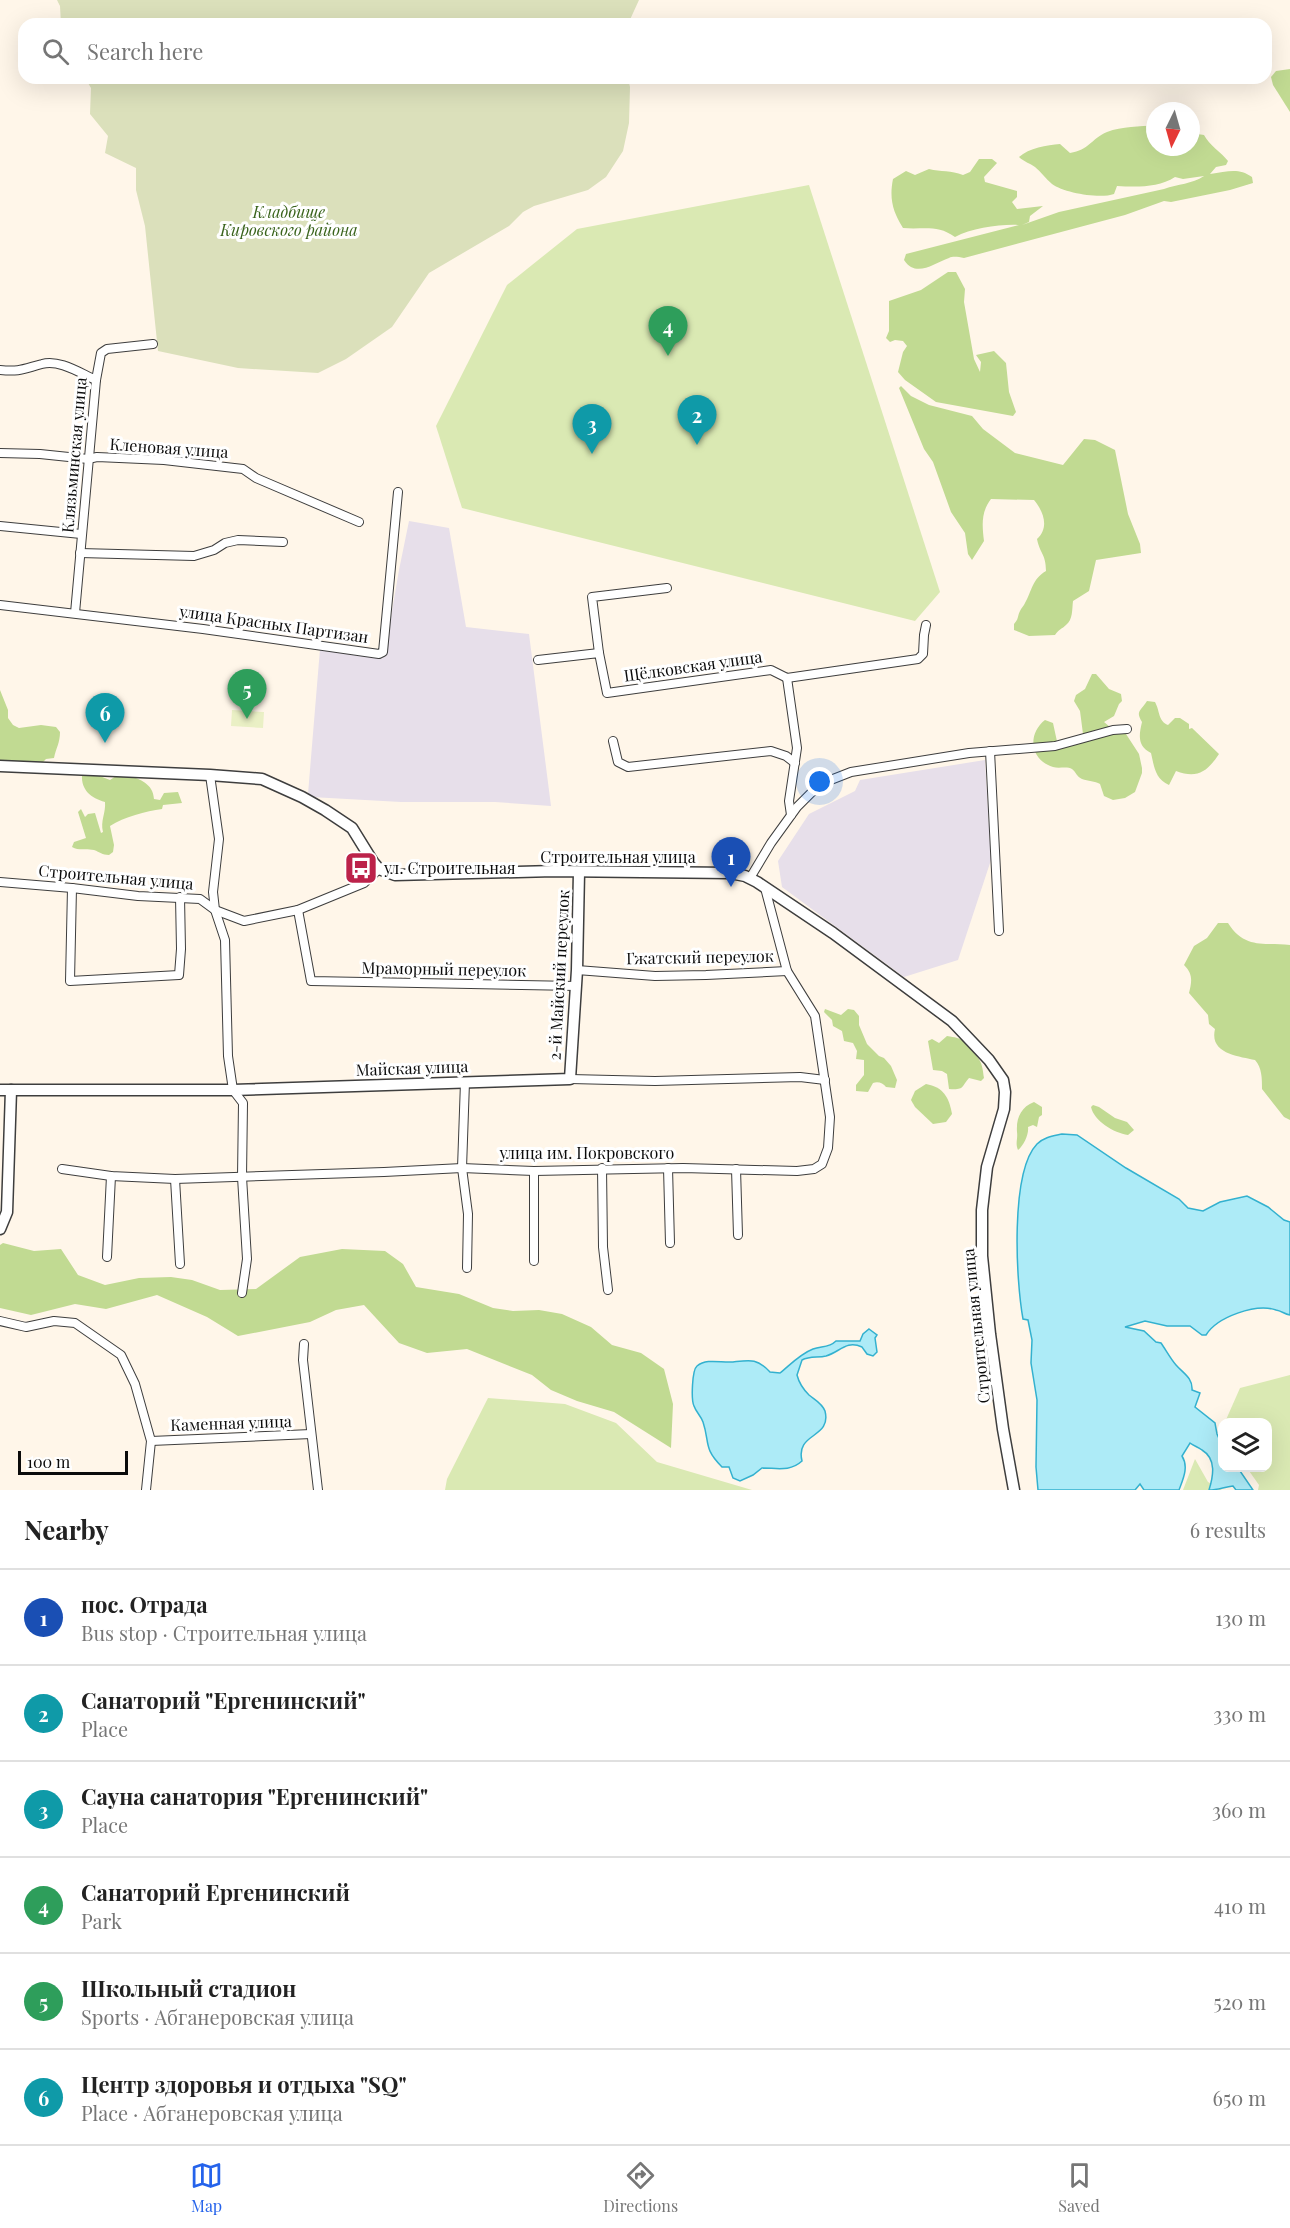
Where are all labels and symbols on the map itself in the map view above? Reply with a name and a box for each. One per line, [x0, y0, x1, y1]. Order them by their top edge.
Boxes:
north arrow [1146, 102, 1200, 156]
park label: Кладбище Кировского района [219, 201, 358, 240]
pin: 4 [648, 306, 688, 356]
street label: Клязьминская улица [56, 376, 91, 534]
pin: 2 [678, 396, 716, 445]
pin: 3 [572, 404, 612, 454]
street label: Кленовая улица [109, 433, 229, 462]
street label: улица Красных Партизан [177, 600, 370, 647]
street label: Щёлковская улица [622, 645, 763, 686]
pin: 5 [228, 670, 266, 719]
pin: 6 [86, 694, 124, 743]
your location [805, 767, 834, 796]
pin: 1 [712, 838, 750, 887]
street label: Строительная улица [540, 846, 696, 867]
bus stop icon: ул. Строительная [343, 850, 379, 886]
place label: ул. Строительная [383, 857, 516, 878]
street label: Строительная улица [38, 859, 194, 894]
street label: 2-й Майский переулок [544, 889, 573, 1061]
street label: Гжатский переулок [626, 945, 774, 968]
street label: Мраморный переулок [361, 957, 527, 980]
street label: Майская улица [355, 1055, 469, 1080]
street label: улица им. Покровского [499, 1142, 675, 1163]
street label: Строительная улица [957, 1248, 994, 1404]
street label: Каменная улица [170, 1410, 292, 1435]
scale bar [18, 1448, 128, 1476]

